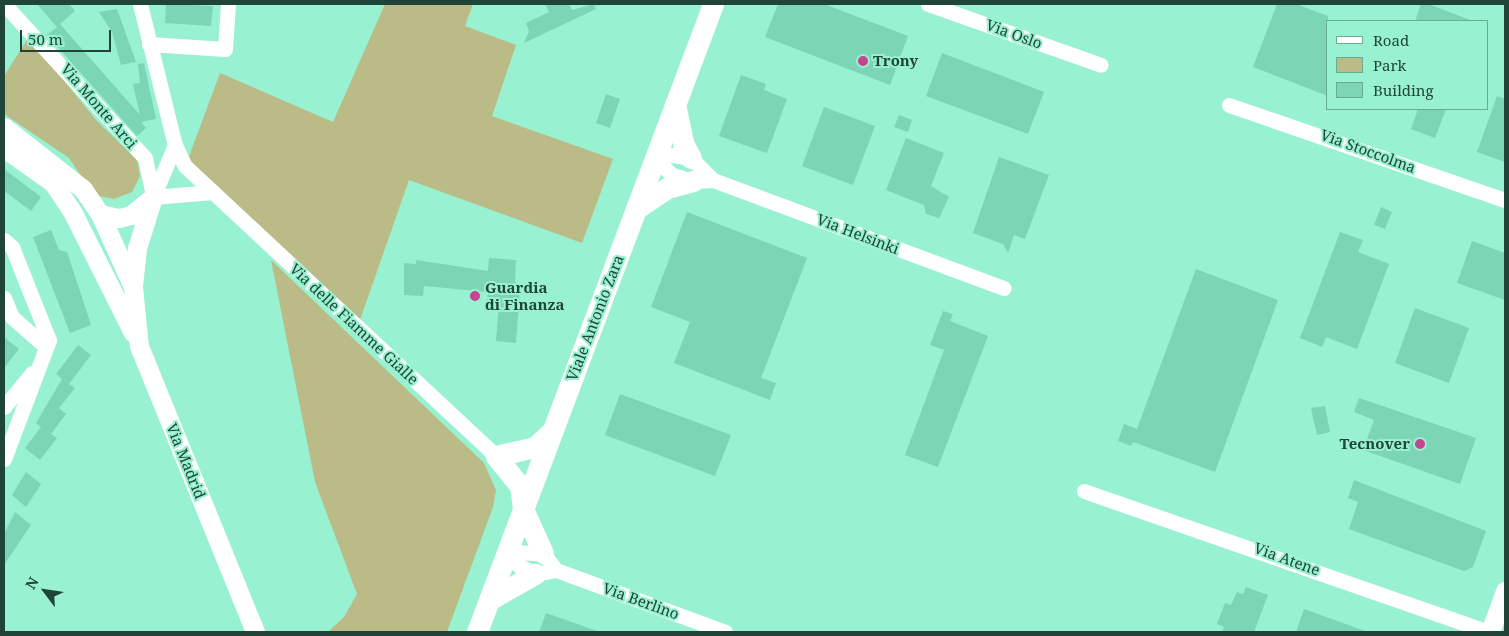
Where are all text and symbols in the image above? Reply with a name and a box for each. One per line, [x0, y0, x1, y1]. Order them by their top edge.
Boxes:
street label: Via Oslo [983, 16, 1045, 52]
scale bar [22, 20, 114, 52]
legend [1326, 20, 1489, 110]
text: 50 m [28, 29, 63, 49]
text: Road [1373, 30, 1409, 50]
place label: Trony [873, 52, 918, 70]
marker: Trony [857, 55, 869, 67]
text: Park [1373, 55, 1406, 75]
street label: Via Monte Arci [57, 60, 141, 152]
text: Building [1373, 80, 1434, 100]
street label: Via Stoccolma [1318, 125, 1418, 177]
street label: Via Helsinki [814, 210, 902, 258]
street label: Viale Antonio Zara [563, 252, 627, 384]
street label: Via delle Fiamme Gialle [286, 260, 422, 388]
place label: Guardia di Finanza [485, 278, 564, 313]
marker: Guardia di Finanza [469, 290, 481, 302]
street label: Via Madrid [163, 421, 209, 501]
place label: Tecnover [1340, 435, 1410, 453]
marker: Tecnover [1414, 438, 1426, 450]
street label: Via Atene [1252, 539, 1322, 579]
north arrow [20, 566, 70, 616]
text: N [21, 573, 43, 593]
street label: Via Berlino [600, 579, 682, 623]

